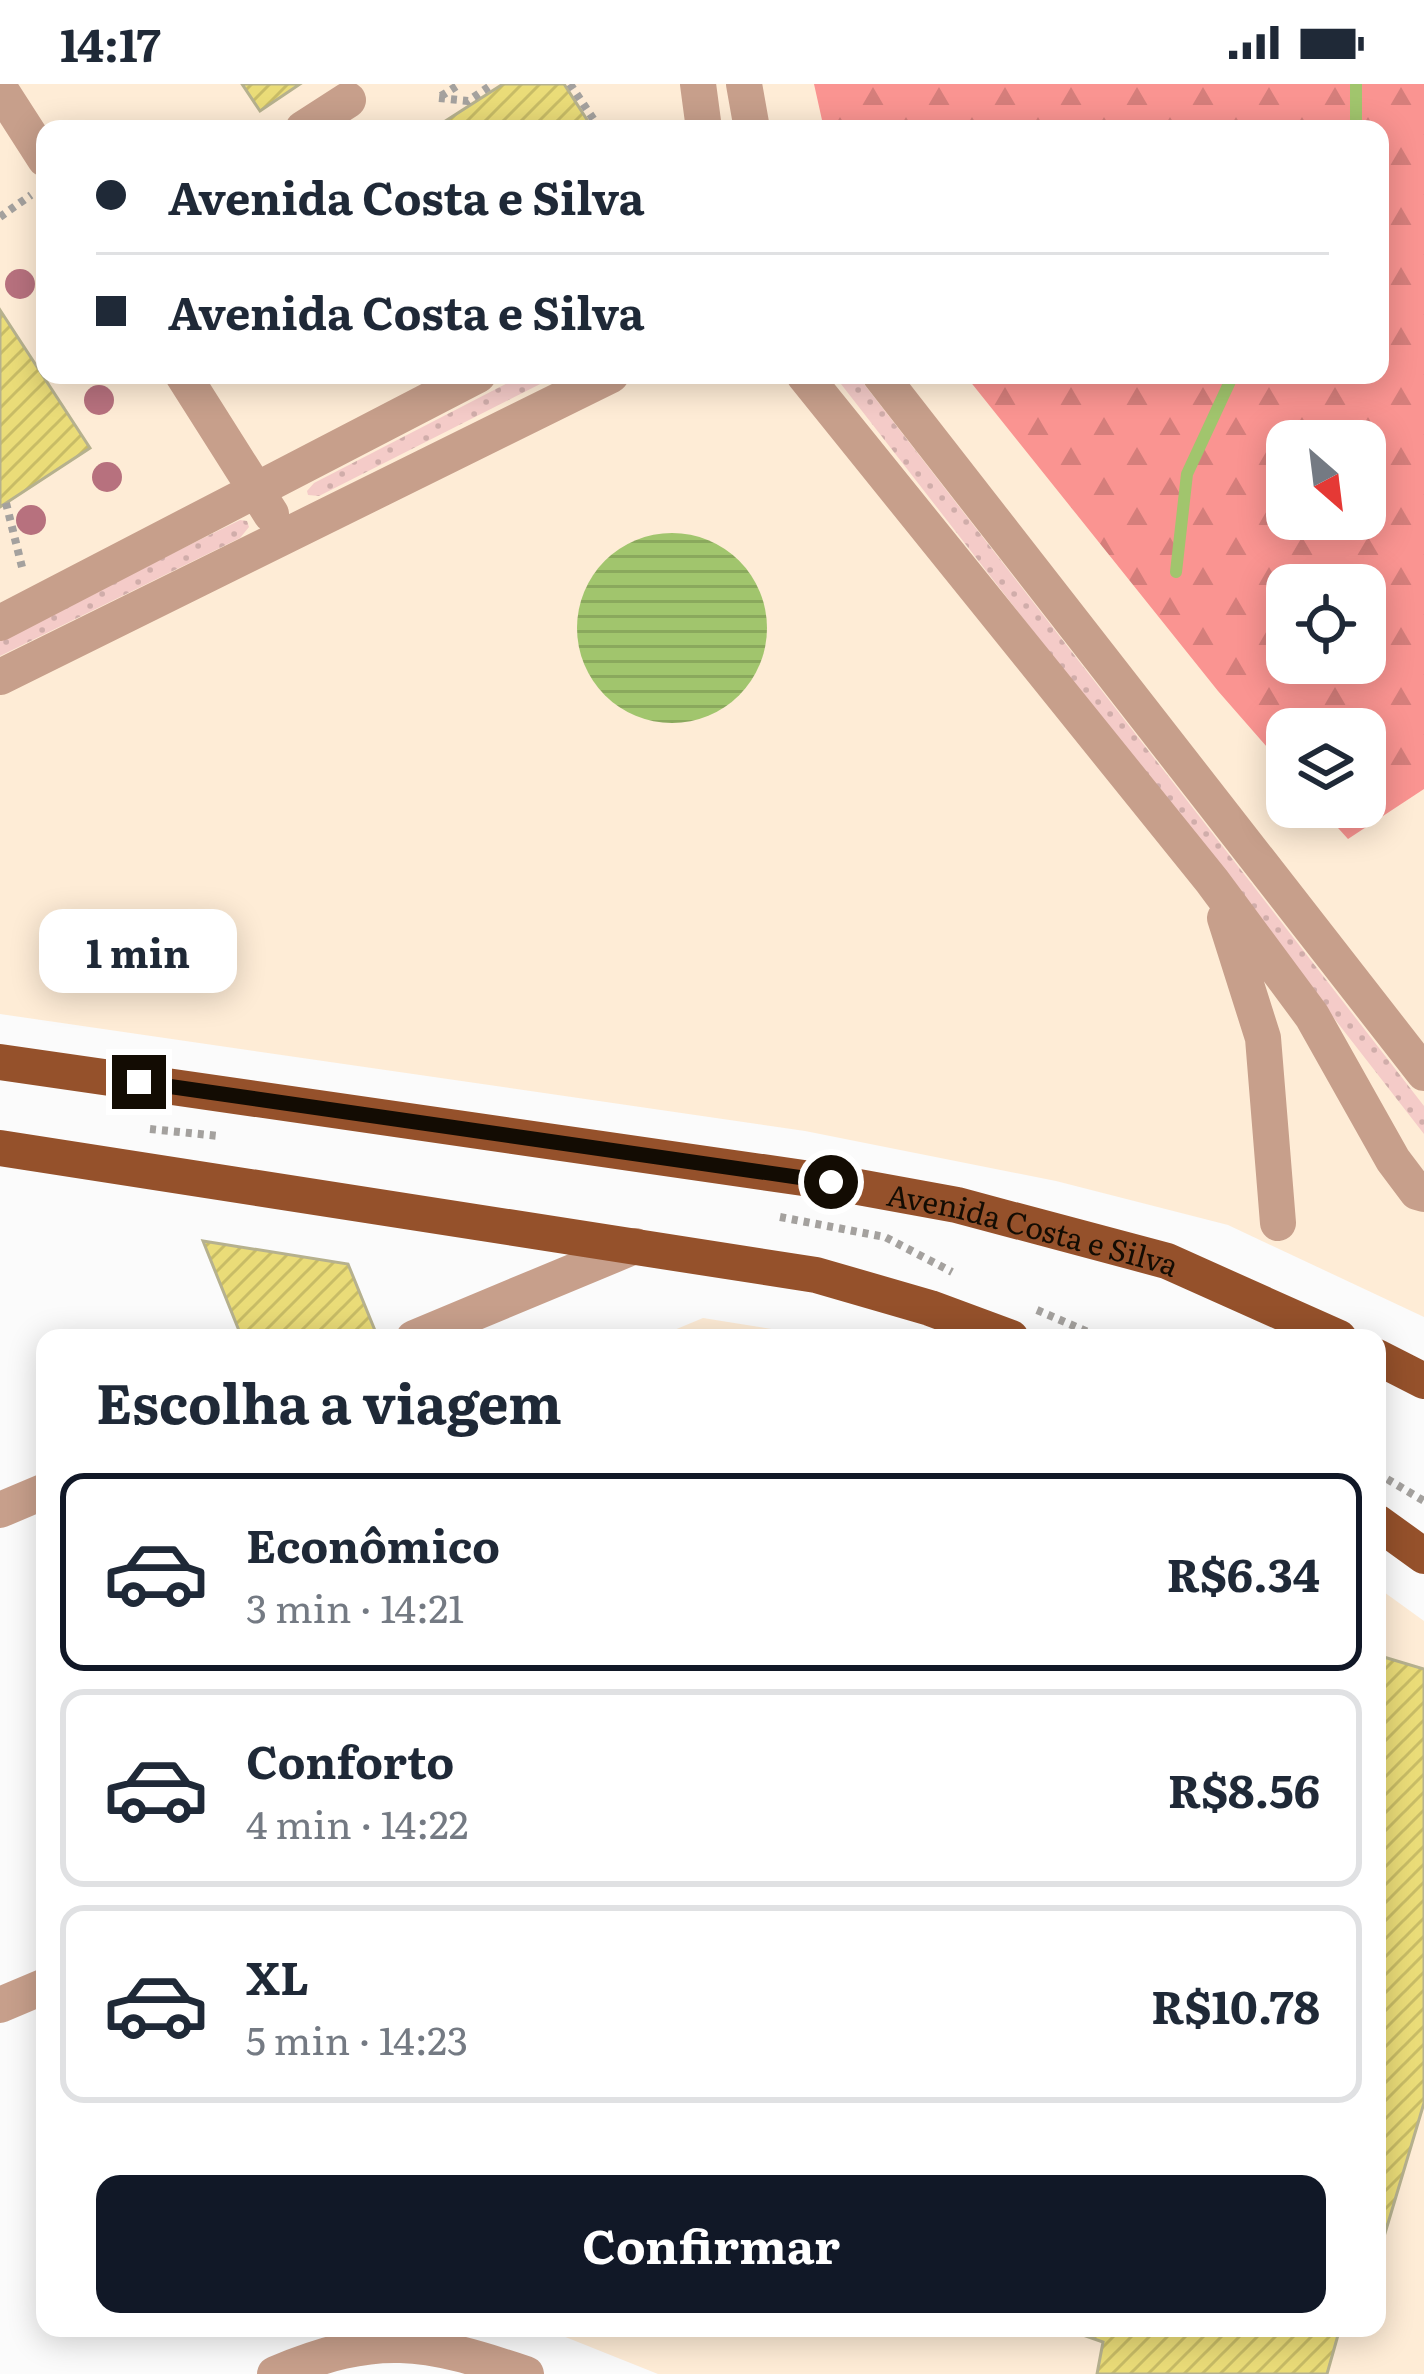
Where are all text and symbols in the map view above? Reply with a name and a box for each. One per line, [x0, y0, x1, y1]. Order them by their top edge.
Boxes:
text: 14:17 [60, 9, 161, 76]
text: Avenida Costa e Silva [168, 162, 645, 229]
text: Avenida Costa e Silva [168, 277, 645, 344]
north arrow [1266, 420, 1386, 540]
map controls [1266, 420, 1386, 828]
button: locate [1266, 564, 1386, 684]
button: layers [1266, 708, 1386, 828]
callout: 1 min [40, 908, 238, 992]
text: 1 min [86, 922, 190, 980]
route end [112, 1055, 166, 1109]
route start [804, 1155, 858, 1209]
street label: Avenida Costa e Silva [884, 1171, 1187, 1286]
text: Escolha a viagem [96, 1360, 562, 1441]
text: Econômico [246, 1510, 500, 1577]
icon: car [102, 1518, 210, 1626]
text: R$6.34 [1166, 1539, 1320, 1606]
text: 3 min · 14:21 [246, 1577, 464, 1635]
text: Conforto [246, 1726, 454, 1793]
icon: car [102, 1734, 210, 1842]
text: R$8.56 [1168, 1755, 1320, 1822]
text: 4 min · 14:22 [246, 1793, 468, 1851]
text: XL [246, 1942, 309, 2009]
icon: car [102, 1950, 210, 2058]
text: R$10.78 [1151, 1971, 1320, 2038]
text: 5 min · 14:23 [246, 2009, 468, 2067]
button: Confirmar [96, 2175, 1326, 2313]

